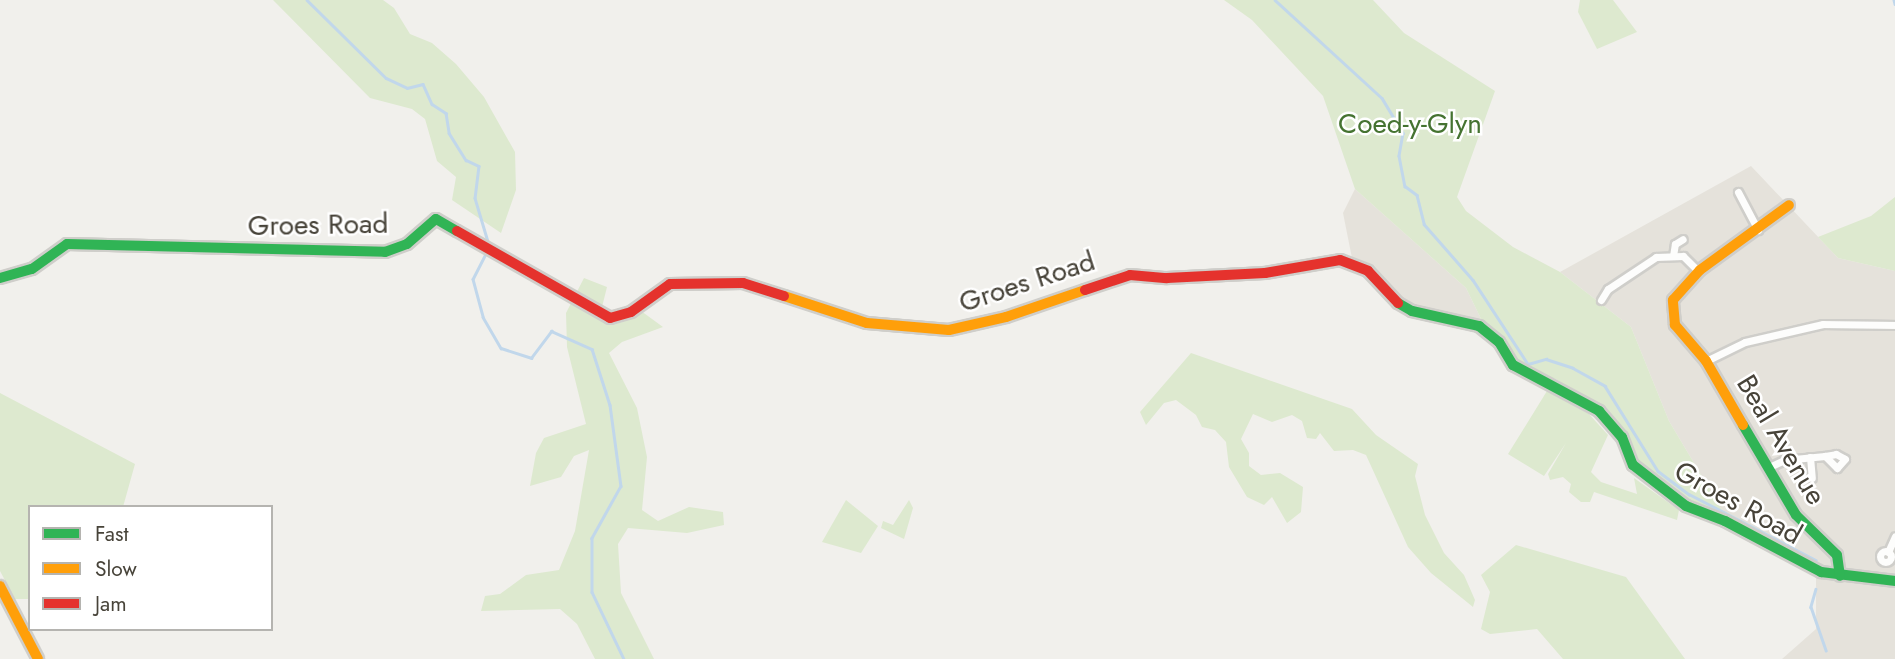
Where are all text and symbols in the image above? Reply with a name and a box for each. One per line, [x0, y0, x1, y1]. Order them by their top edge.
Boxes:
park label: Coed-y-Glyn [1338, 107, 1482, 141]
street label: Groes Road [247, 207, 389, 243]
street label: Groes Road [955, 244, 1099, 320]
street label: Beal Avenue [1729, 369, 1833, 511]
street label: Groes Road [1668, 454, 1808, 552]
legend [28, 505, 273, 631]
text: Fast [95, 519, 128, 549]
text: Slow [95, 554, 137, 584]
text: Jam [95, 589, 127, 619]

